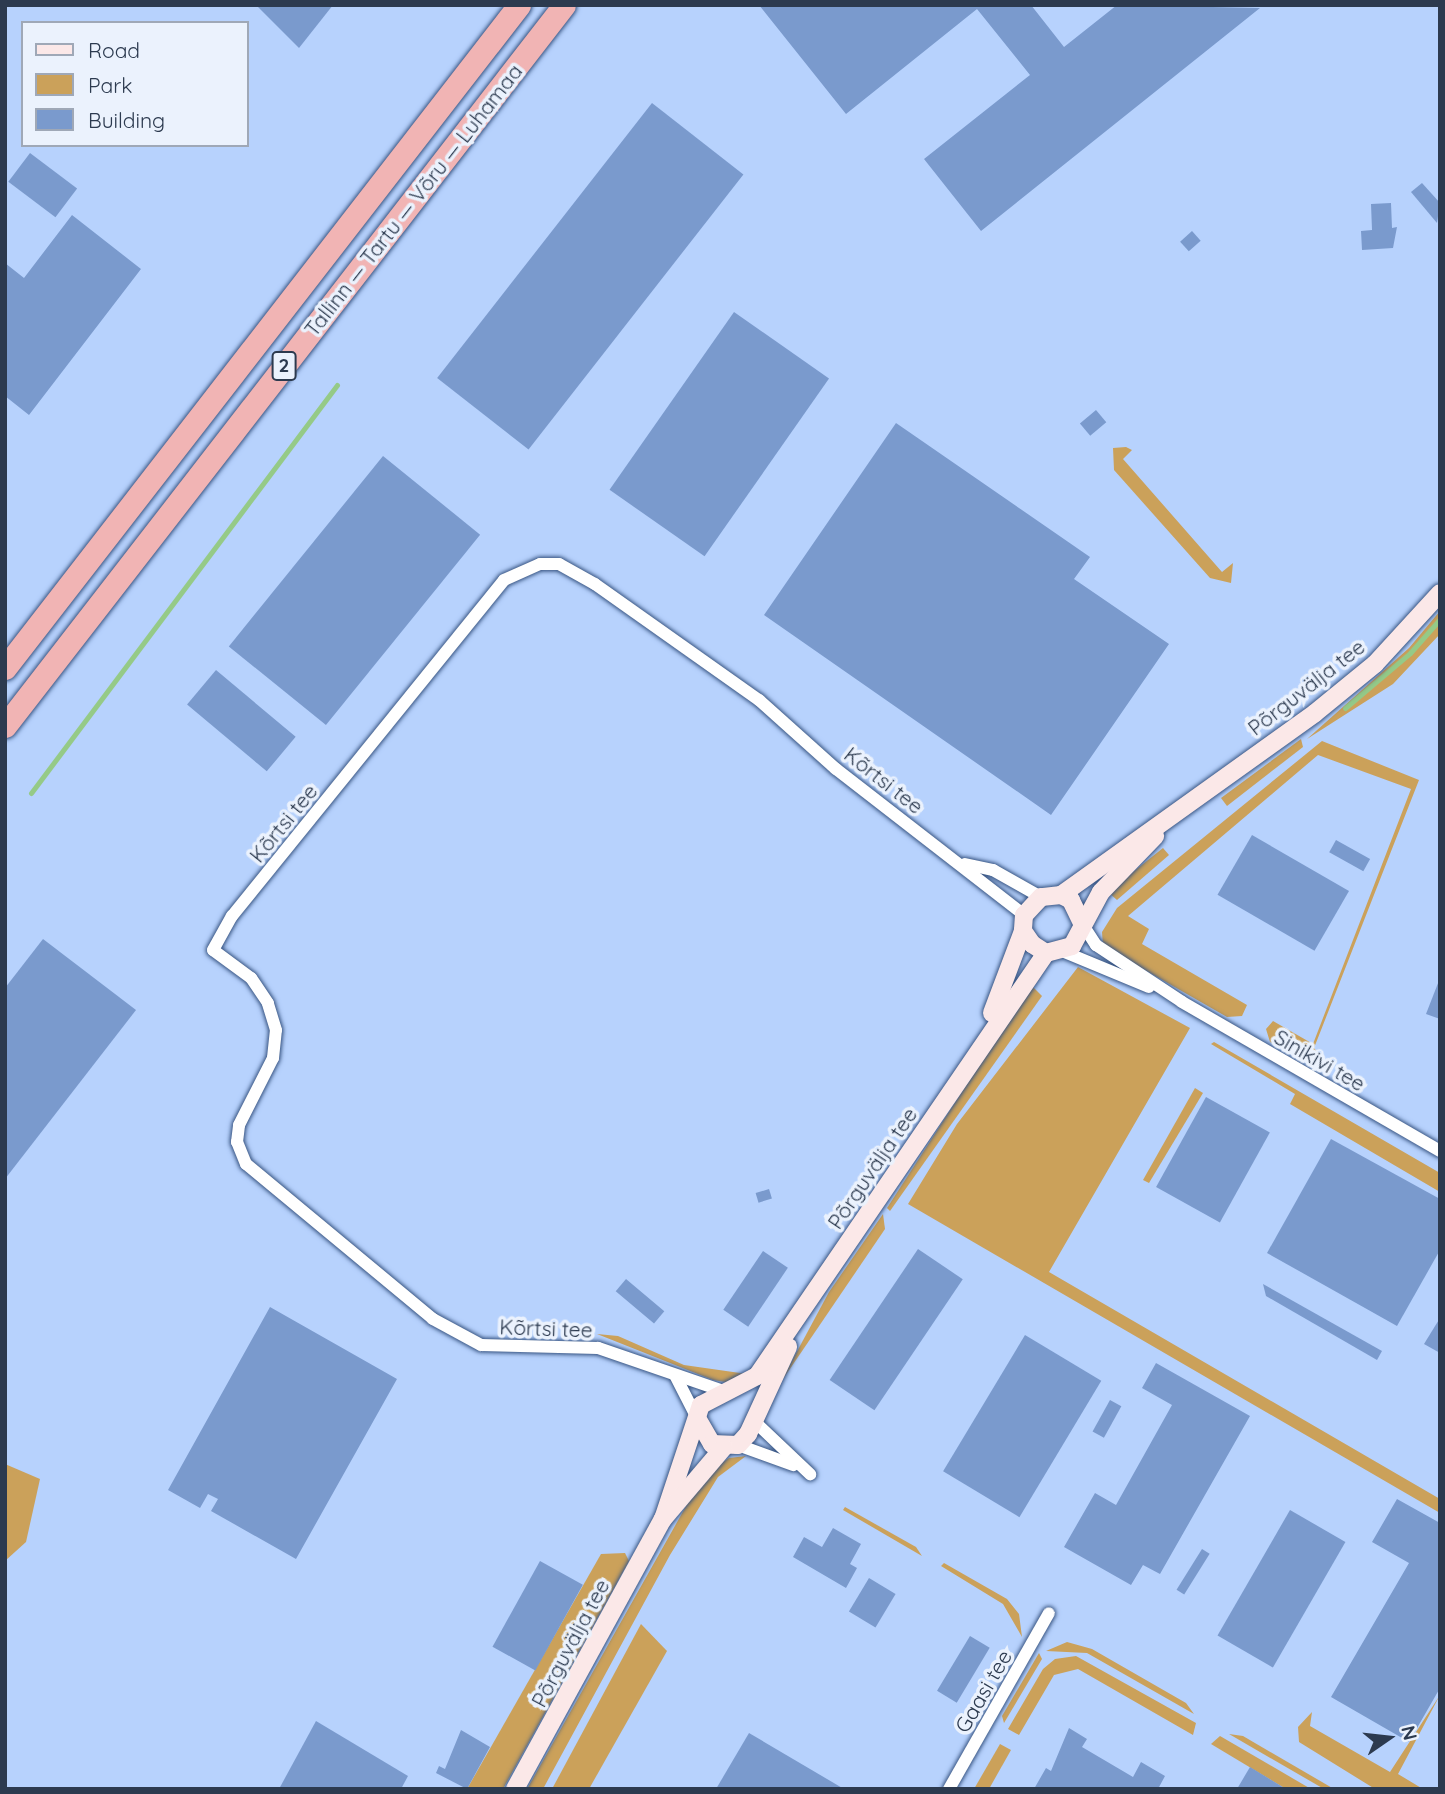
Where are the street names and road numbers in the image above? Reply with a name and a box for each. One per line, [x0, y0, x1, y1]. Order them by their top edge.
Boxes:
street label: Tallinn — Tartu — Võru — Luhamaa [299, 59, 527, 341]
road number: 2 [270, 350, 298, 382]
street label: Põrguvälja tee [1243, 634, 1369, 740]
street label: Kõrtsi tee [839, 741, 929, 819]
street label: Kõrtsi tee [244, 779, 322, 867]
street label: Sinikivi tee [1270, 1024, 1370, 1096]
street label: Põrguvälja tee [822, 1102, 922, 1234]
street label: Kõrtsi tee [499, 1314, 593, 1342]
street label: Põrguvälja tee [526, 1575, 614, 1711]
street label: Gaasi tee [949, 1645, 1017, 1737]

